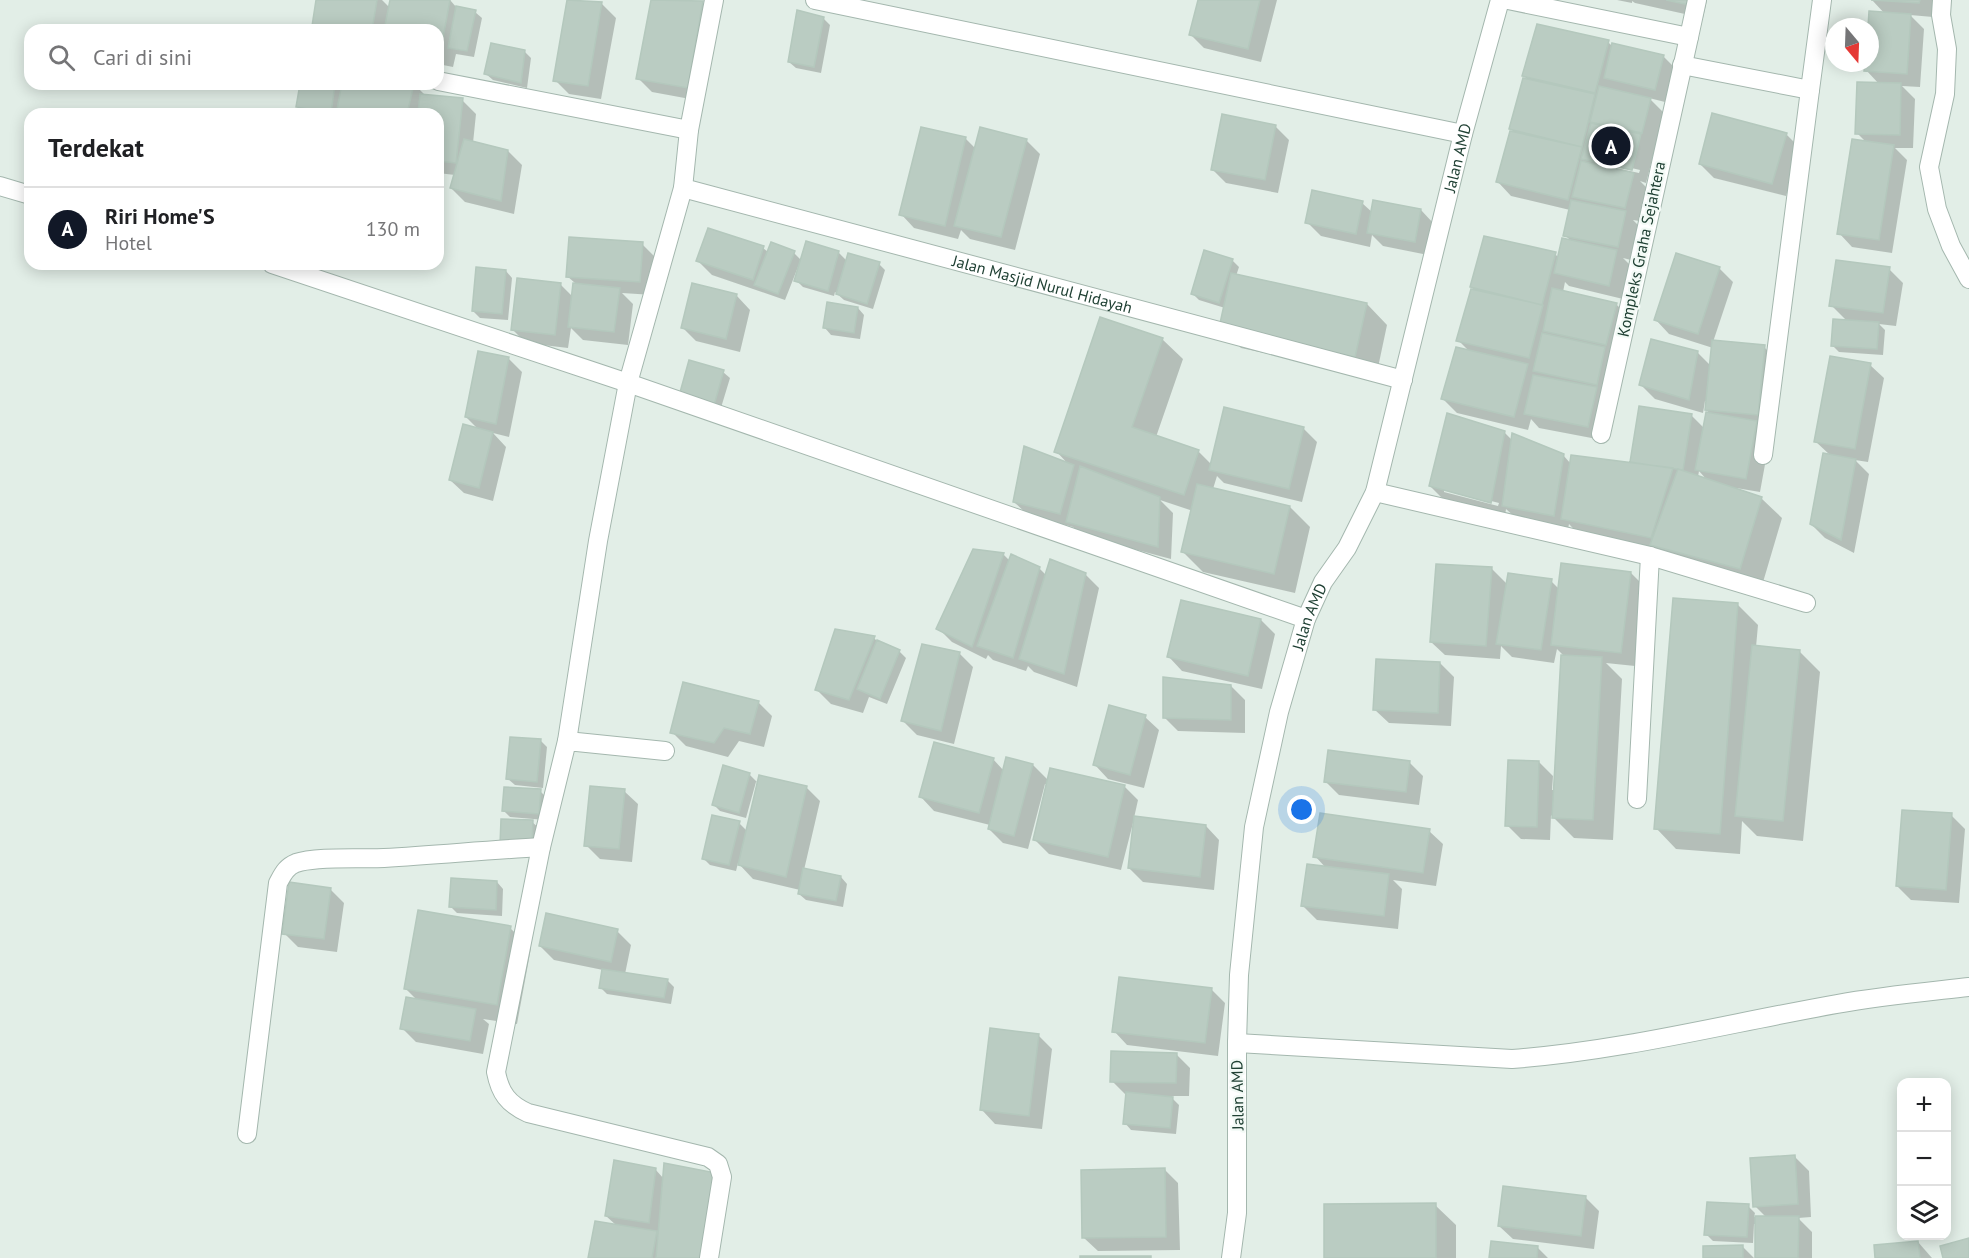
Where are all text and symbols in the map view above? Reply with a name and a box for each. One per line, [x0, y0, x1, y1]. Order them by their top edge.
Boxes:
north arrow [1825, 18, 1879, 72]
search box [24, 24, 444, 90]
icon: search [45, 41, 78, 74]
text: Cari di sini [93, 43, 192, 71]
street label: Jalan AMD [1439, 121, 1476, 195]
pin: A [1592, 124, 1630, 168]
text: Terdekat [48, 131, 144, 164]
street label: Kompleks Graha Sejahtera [1613, 159, 1669, 339]
text: Riri Home'S [105, 202, 215, 230]
text: A [61, 216, 74, 242]
text: 130 m [366, 216, 420, 242]
text: Hotel [105, 230, 152, 256]
street label: Jalan Masjid Nurul Hidayah [949, 250, 1135, 317]
street label: Jalan AMD [1287, 580, 1331, 653]
your location [1287, 795, 1316, 824]
street label: Jalan AMD [1226, 1060, 1248, 1131]
map controls [1897, 1078, 1951, 1240]
button: + [1897, 1078, 1951, 1132]
button: − [1897, 1132, 1951, 1186]
button: layers [1897, 1186, 1951, 1240]

